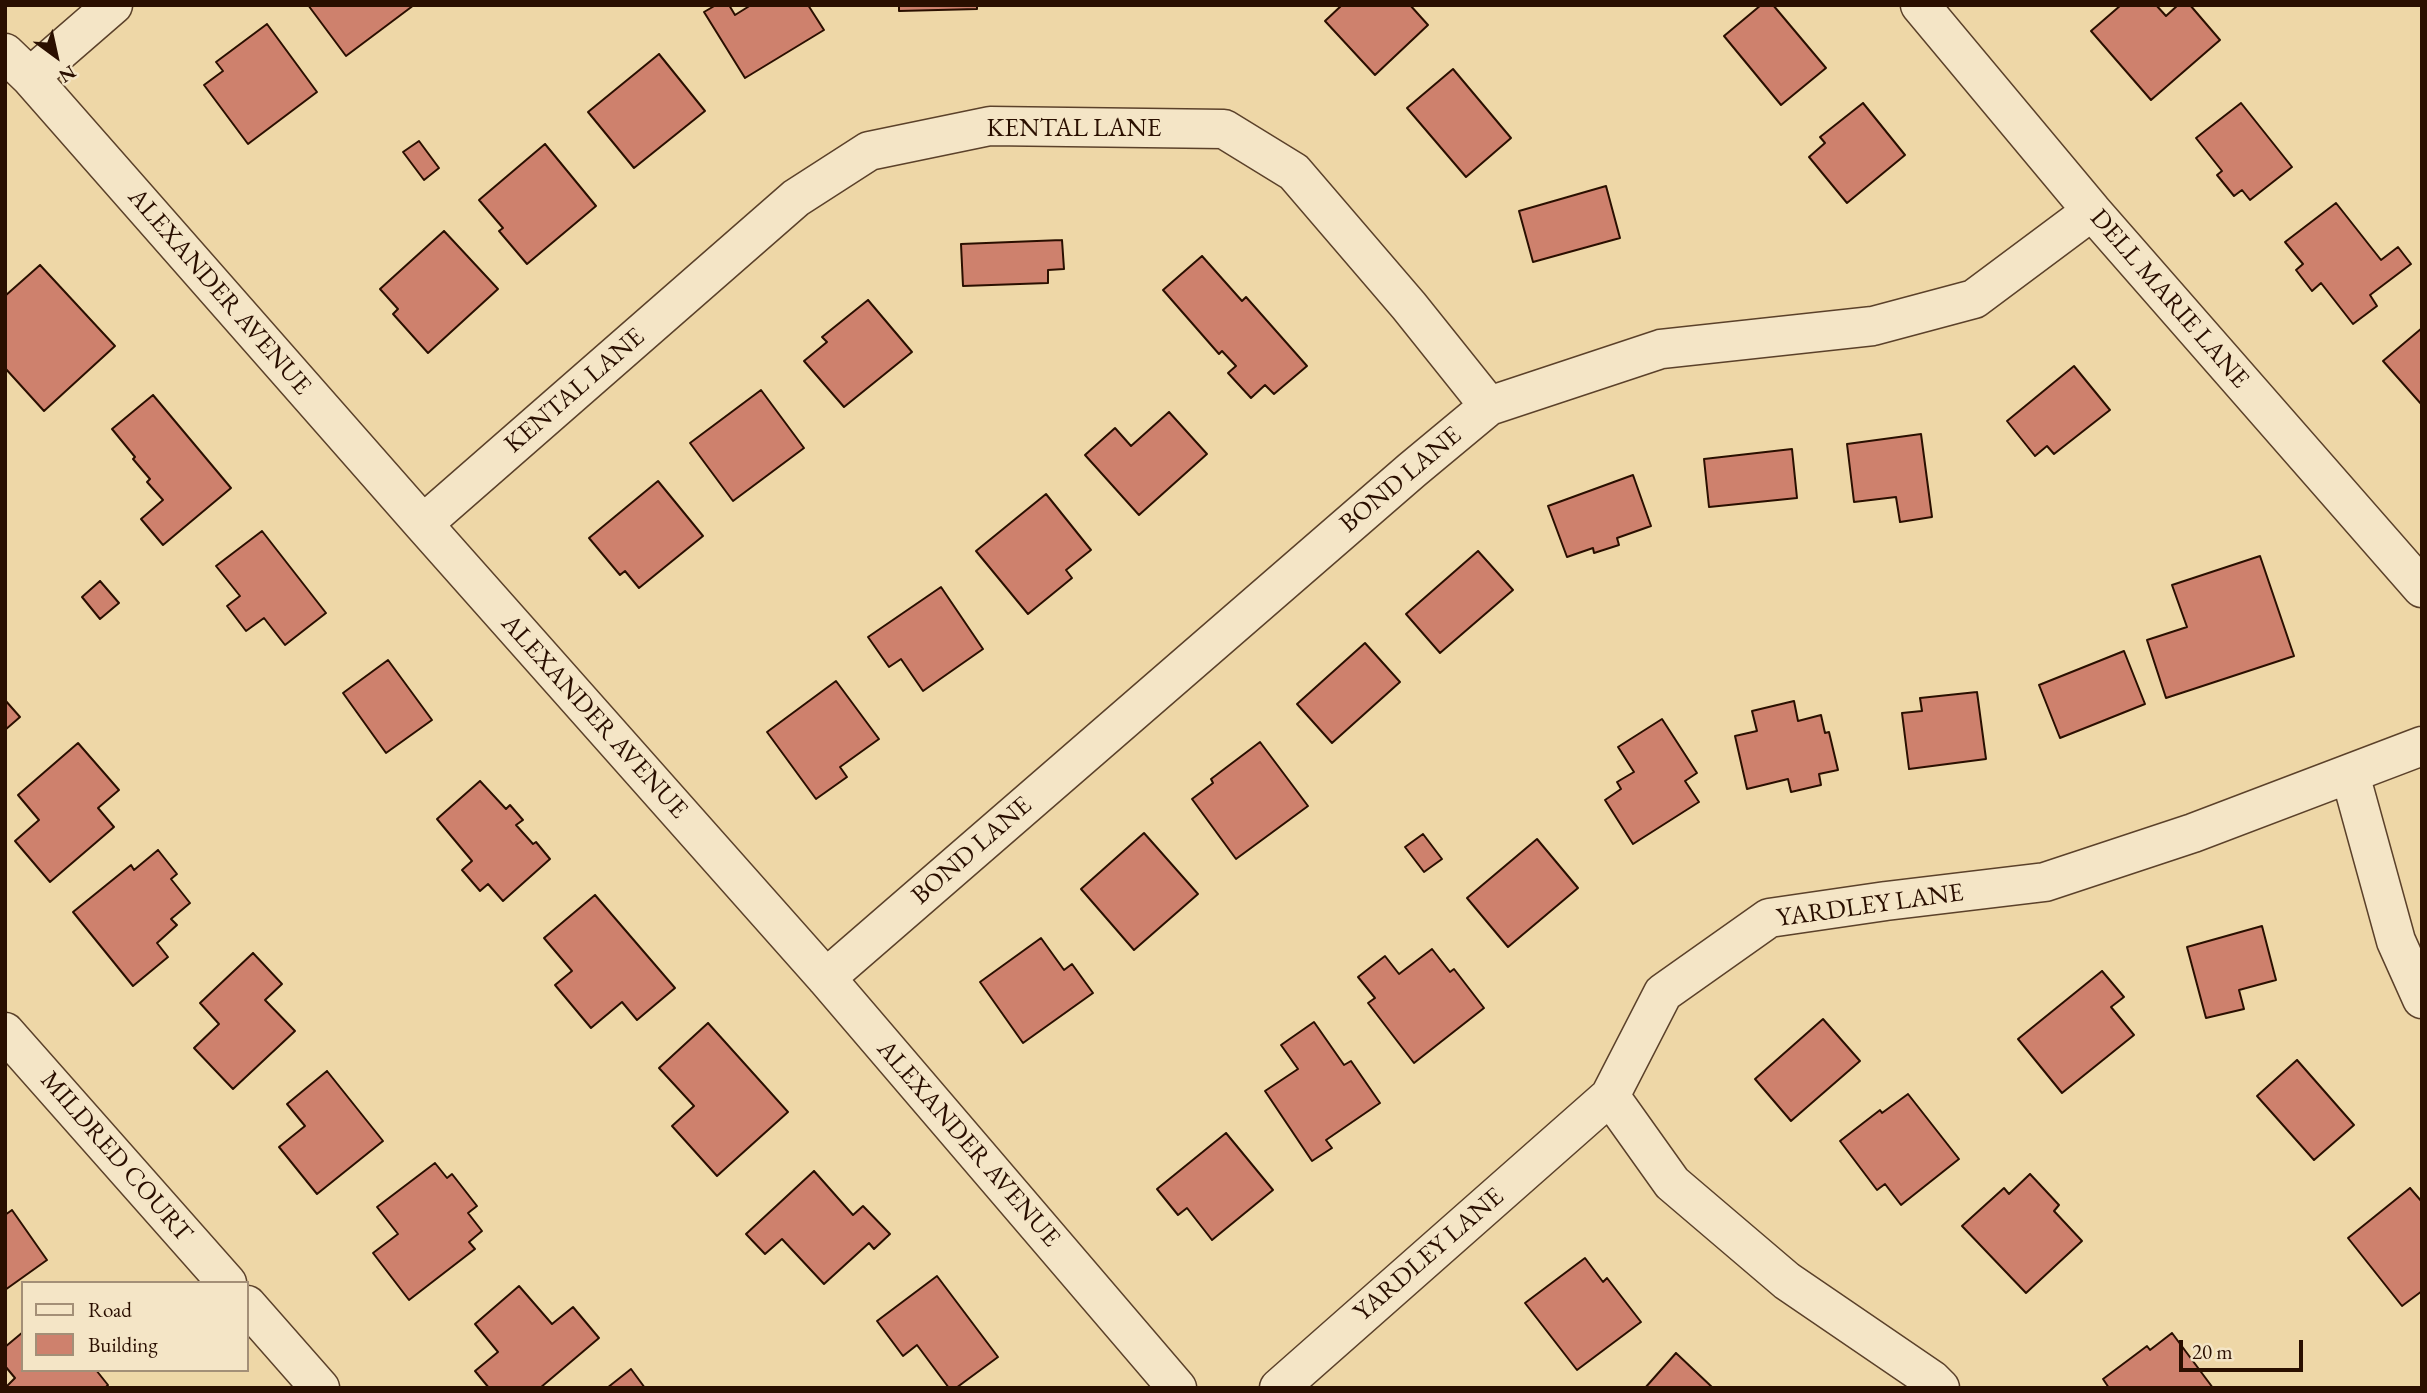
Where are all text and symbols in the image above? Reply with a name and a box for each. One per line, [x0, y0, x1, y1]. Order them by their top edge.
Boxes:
north arrow [21, 21, 91, 91]
text: N [54, 59, 81, 89]
street label: KENTAL LANE [987, 113, 1161, 145]
street label: ALEXANDER AVENUE [121, 182, 317, 402]
street label: DELL MARIE LANE [2083, 203, 2255, 395]
street label: KENTAL LANE [499, 322, 651, 460]
street label: BOND LANE [1334, 420, 1468, 540]
street label: ALEXANDER AVENUE [494, 609, 694, 825]
street label: BOND LANE [906, 790, 1038, 912]
street label: YARDLEY LANE [1775, 877, 1965, 935]
street label: ALEXANDER AVENUE [870, 1034, 1066, 1254]
street label: MILDRED COURT [33, 1065, 199, 1249]
street label: YARDLEY LANE [1348, 1181, 1510, 1329]
legend [21, 1281, 248, 1372]
text: Road [88, 1296, 132, 1323]
scale bar [2182, 1326, 2306, 1370]
text: Building [88, 1331, 158, 1358]
text: 20 m [2192, 1338, 2233, 1365]

